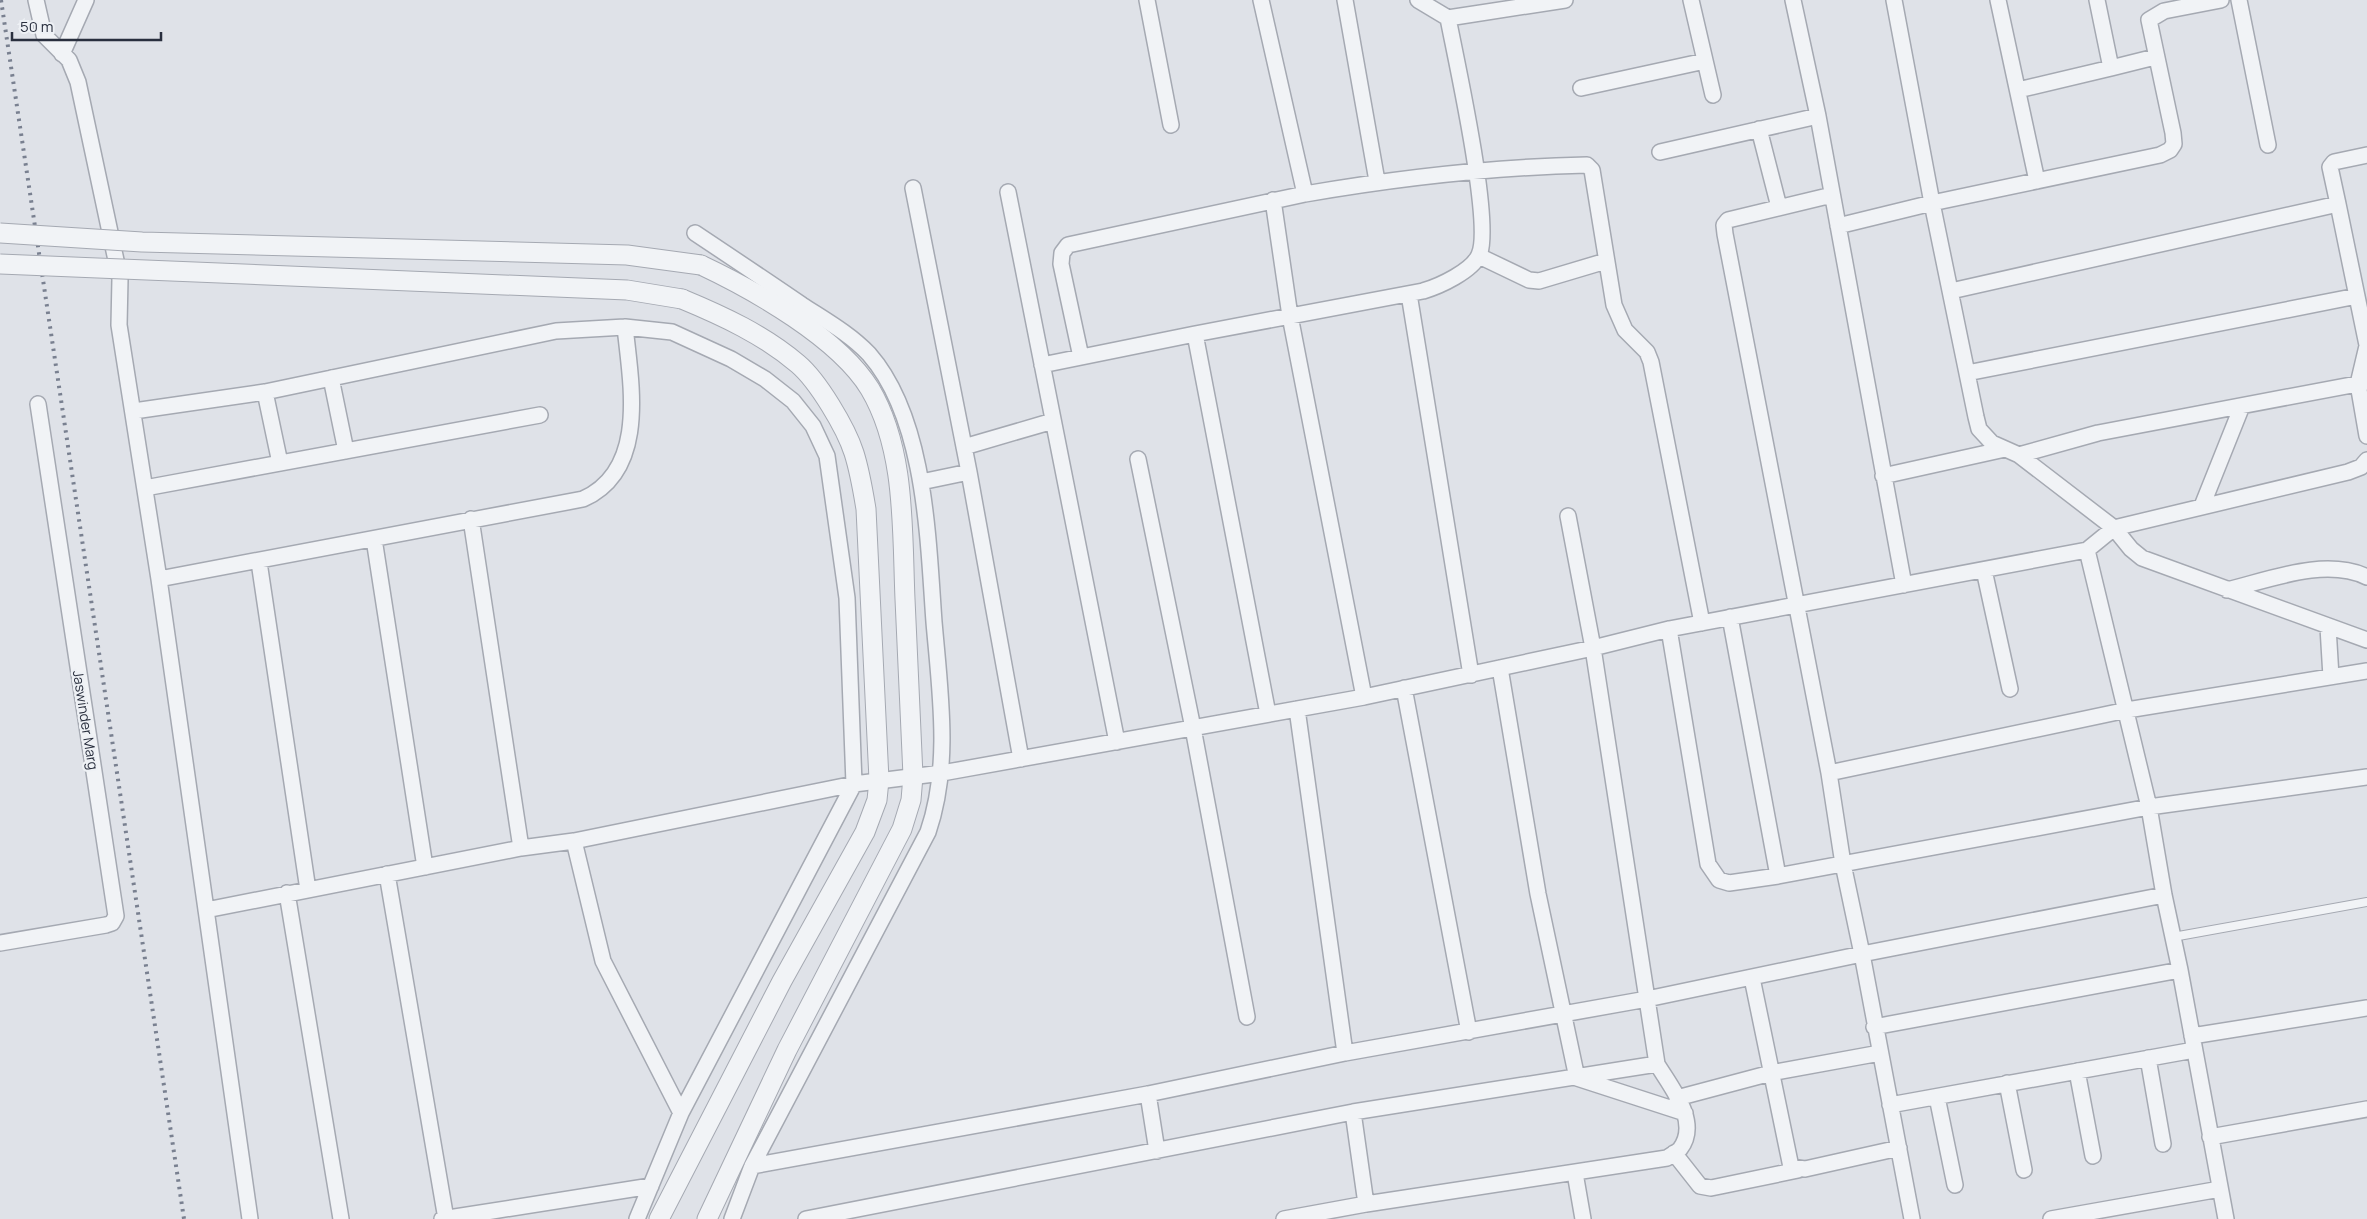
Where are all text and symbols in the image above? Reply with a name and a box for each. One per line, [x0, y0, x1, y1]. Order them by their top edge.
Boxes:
scale bar [12, 10, 161, 42]
text: 50 m [20, 16, 54, 37]
street label: Jaswinder Marg [69, 669, 103, 771]

